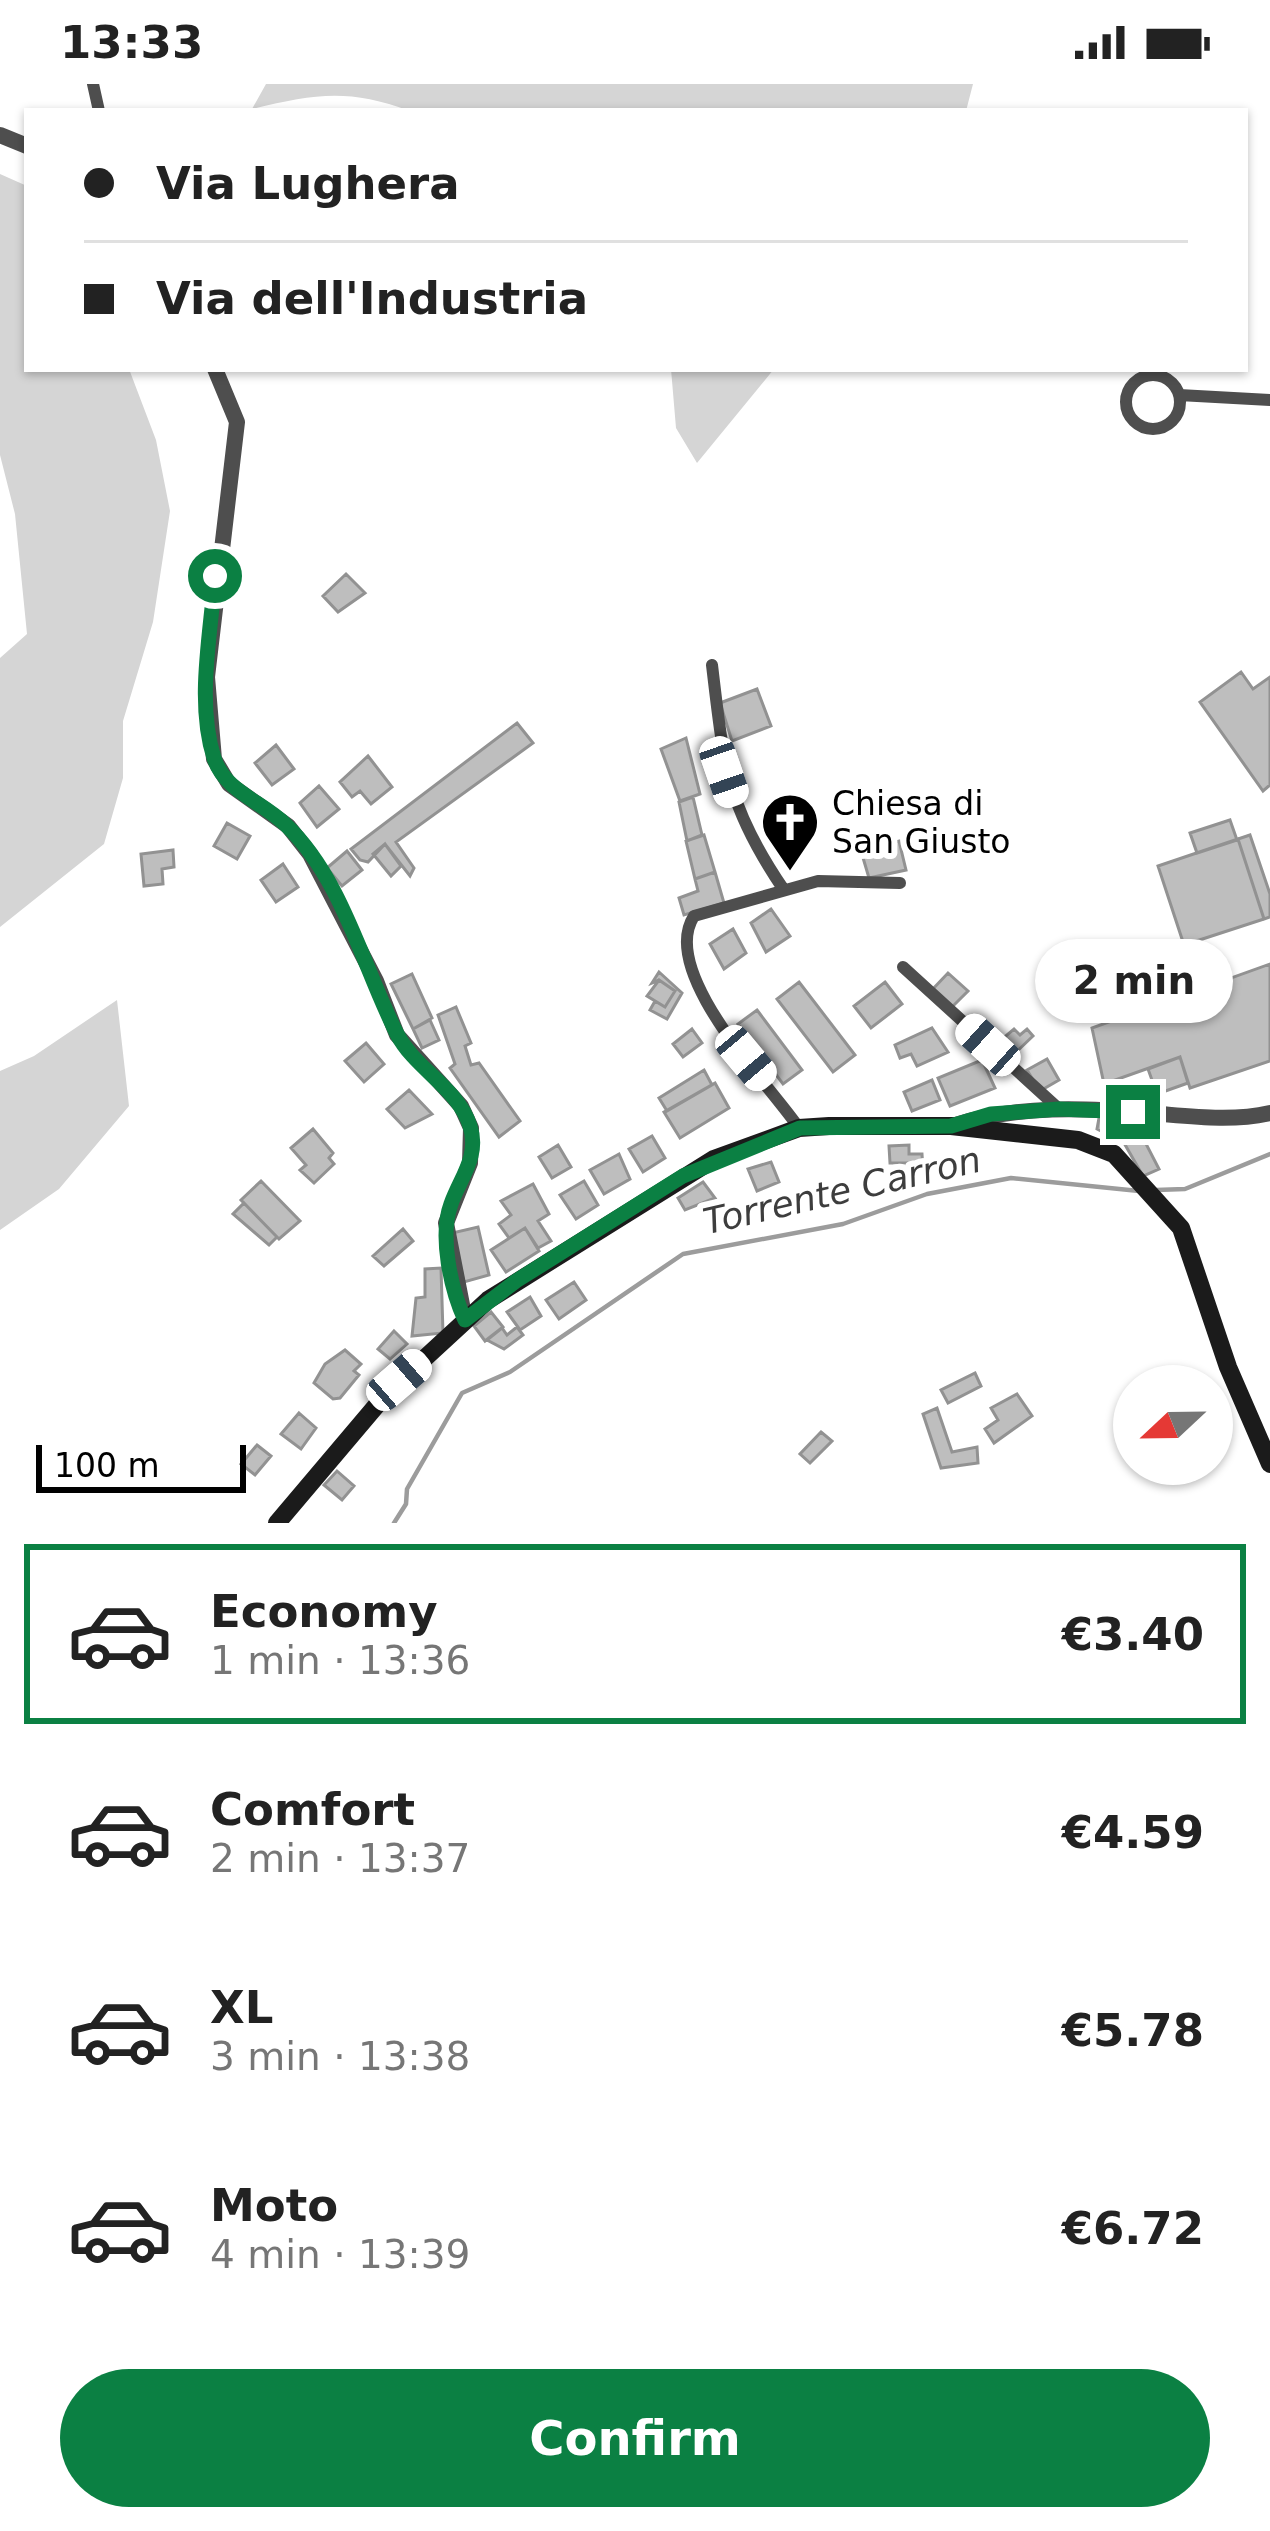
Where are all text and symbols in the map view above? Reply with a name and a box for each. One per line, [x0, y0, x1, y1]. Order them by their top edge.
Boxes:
text: 13:33 [60, 16, 203, 69]
text: Via Lughera [156, 157, 460, 210]
text: Via dell'Industria [156, 272, 588, 325]
route start [188, 549, 242, 603]
car [695, 732, 753, 812]
place label: Chiesa di San Giusto [832, 784, 1011, 861]
church icon: Chiesa di San Giusto [759, 791, 821, 873]
callout: 2 min [1034, 938, 1232, 1022]
text: 2 min [1073, 958, 1195, 1003]
car [949, 1008, 1027, 1082]
car [709, 1019, 783, 1097]
route end [1106, 1085, 1160, 1139]
water label: Torrente Carron [699, 1139, 985, 1242]
car [360, 1343, 438, 1417]
north arrow [1113, 1365, 1233, 1485]
map controls [1113, 1365, 1233, 1485]
scale bar [36, 1439, 246, 1492]
text: 100 m [54, 1446, 160, 1485]
icon: car [66, 1580, 174, 1688]
text: Economy [210, 1585, 438, 1638]
text: €3.40 [1062, 1608, 1204, 1661]
text: 1 min · 13:36 [210, 1638, 470, 1683]
icon: car [66, 1778, 174, 1886]
text: Comfort [210, 1783, 415, 1836]
text: €4.59 [1062, 1806, 1204, 1859]
text: 2 min · 13:37 [210, 1836, 470, 1881]
icon: car [66, 1976, 174, 2084]
text: XL [210, 1981, 273, 2034]
text: €5.78 [1062, 2004, 1204, 2057]
text: 3 min · 13:38 [210, 2034, 470, 2079]
icon: car [66, 2174, 174, 2282]
text: Moto [210, 2179, 338, 2232]
text: €6.72 [1062, 2202, 1204, 2255]
text: 4 min · 13:39 [210, 2232, 470, 2277]
button: Confirm [60, 2369, 1210, 2507]

